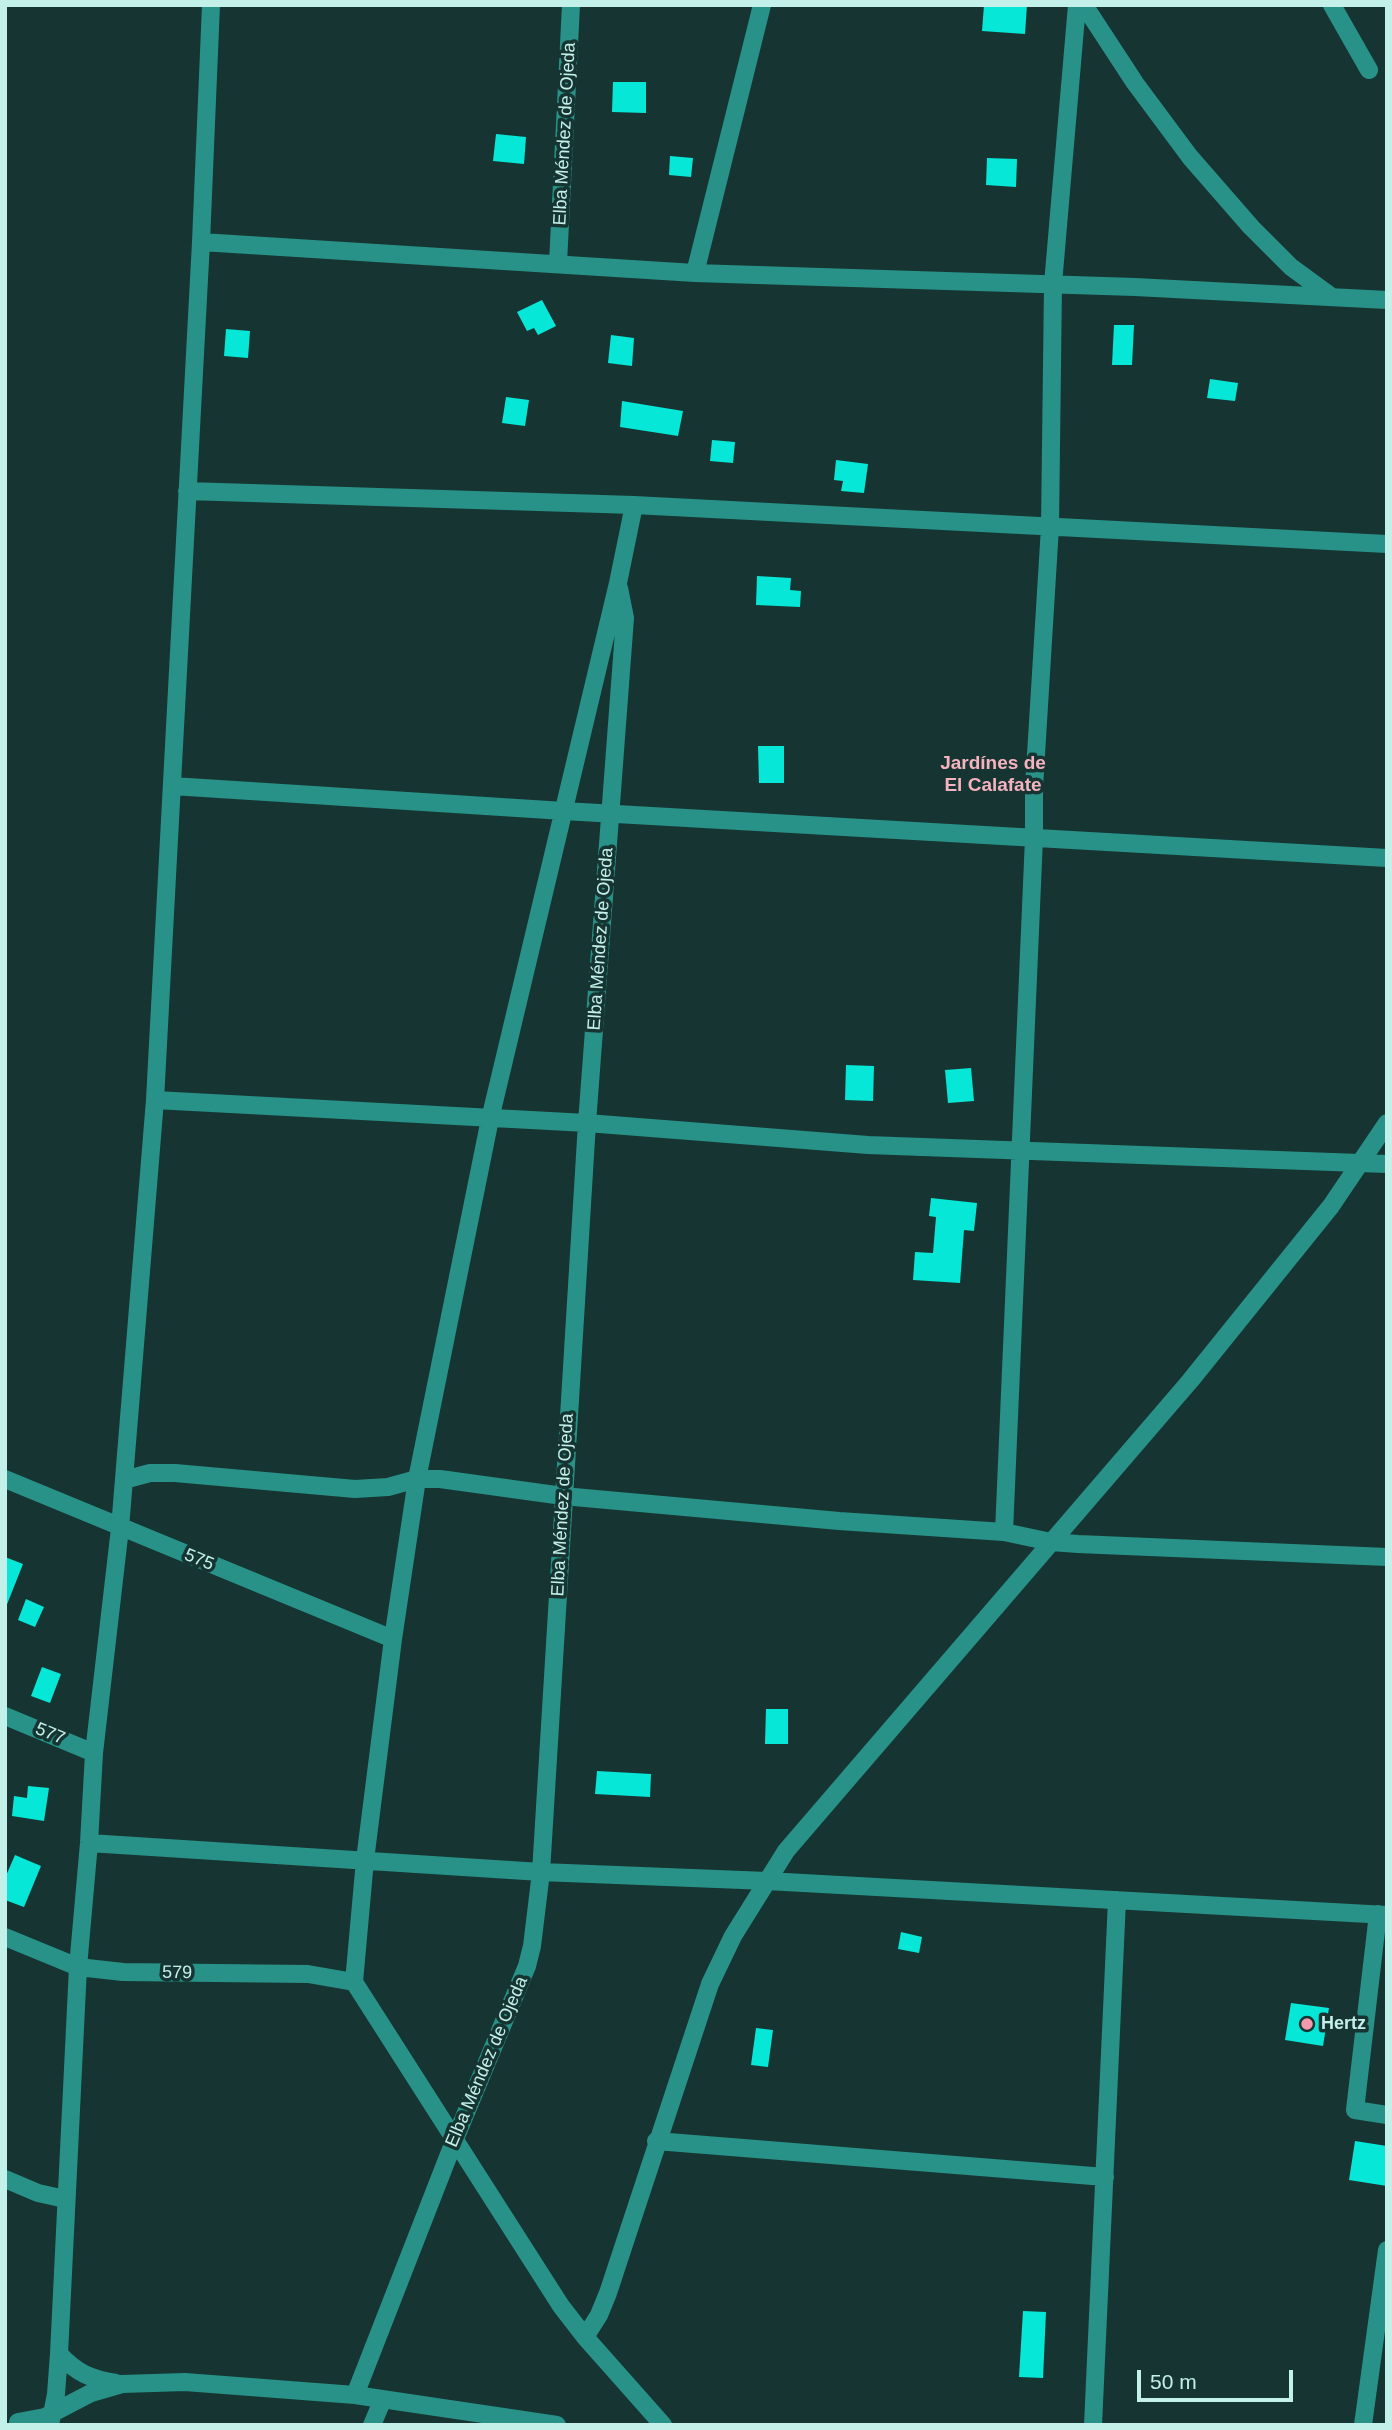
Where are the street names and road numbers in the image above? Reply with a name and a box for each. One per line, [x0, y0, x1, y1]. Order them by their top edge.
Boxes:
street label: Elba Méndez de Ojeda [549, 42, 581, 226]
street label: Elba Méndez de Ojeda [584, 847, 618, 1031]
street label: Elba Méndez de Ojeda [547, 1413, 579, 1597]
street label: 575 [181, 1544, 217, 1576]
street label: 577 [32, 1718, 68, 1750]
street label: 579 [162, 1962, 192, 1984]
street label: Elba Méndez de Ojeda [441, 1973, 533, 2151]

